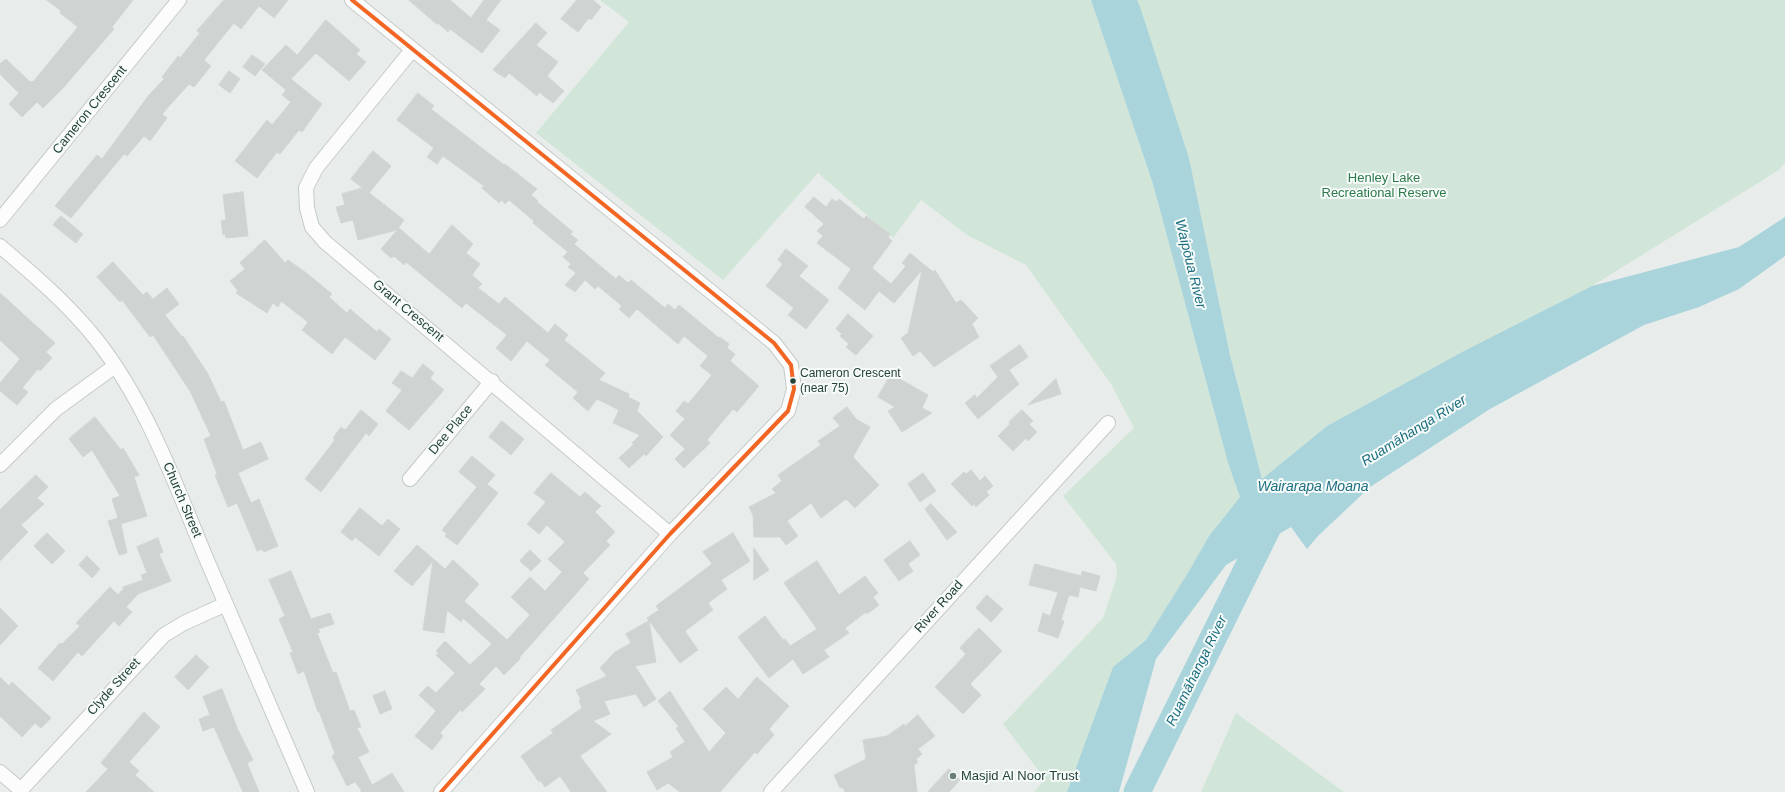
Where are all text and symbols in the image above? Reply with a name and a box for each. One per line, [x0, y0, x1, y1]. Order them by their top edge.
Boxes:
street label: Cameron Crescent [50, 63, 130, 157]
park label: Henley Lake Recreational Reserve [1321, 170, 1447, 201]
water label: Waipōua River [1171, 218, 1209, 310]
street label: Grant Crescent [369, 277, 447, 345]
place label: Cameron Crescent (near 75) [800, 367, 901, 395]
marker: Cameron Crescent (near 75) [788, 376, 798, 386]
water label: Ruamāhanga River [1358, 392, 1470, 470]
street label: Dee Place [426, 402, 476, 458]
street label: Church Street [159, 460, 205, 540]
water label: Wairarapa Moana [1257, 479, 1369, 495]
street label: River Road [911, 578, 967, 636]
water label: Ruamāhanga River [1163, 613, 1231, 729]
street label: Clyde Street [84, 655, 144, 719]
place label: Masjid Al Noor Trust [961, 768, 1078, 784]
marker: Masjid Al Noor Trust [948, 771, 958, 781]

